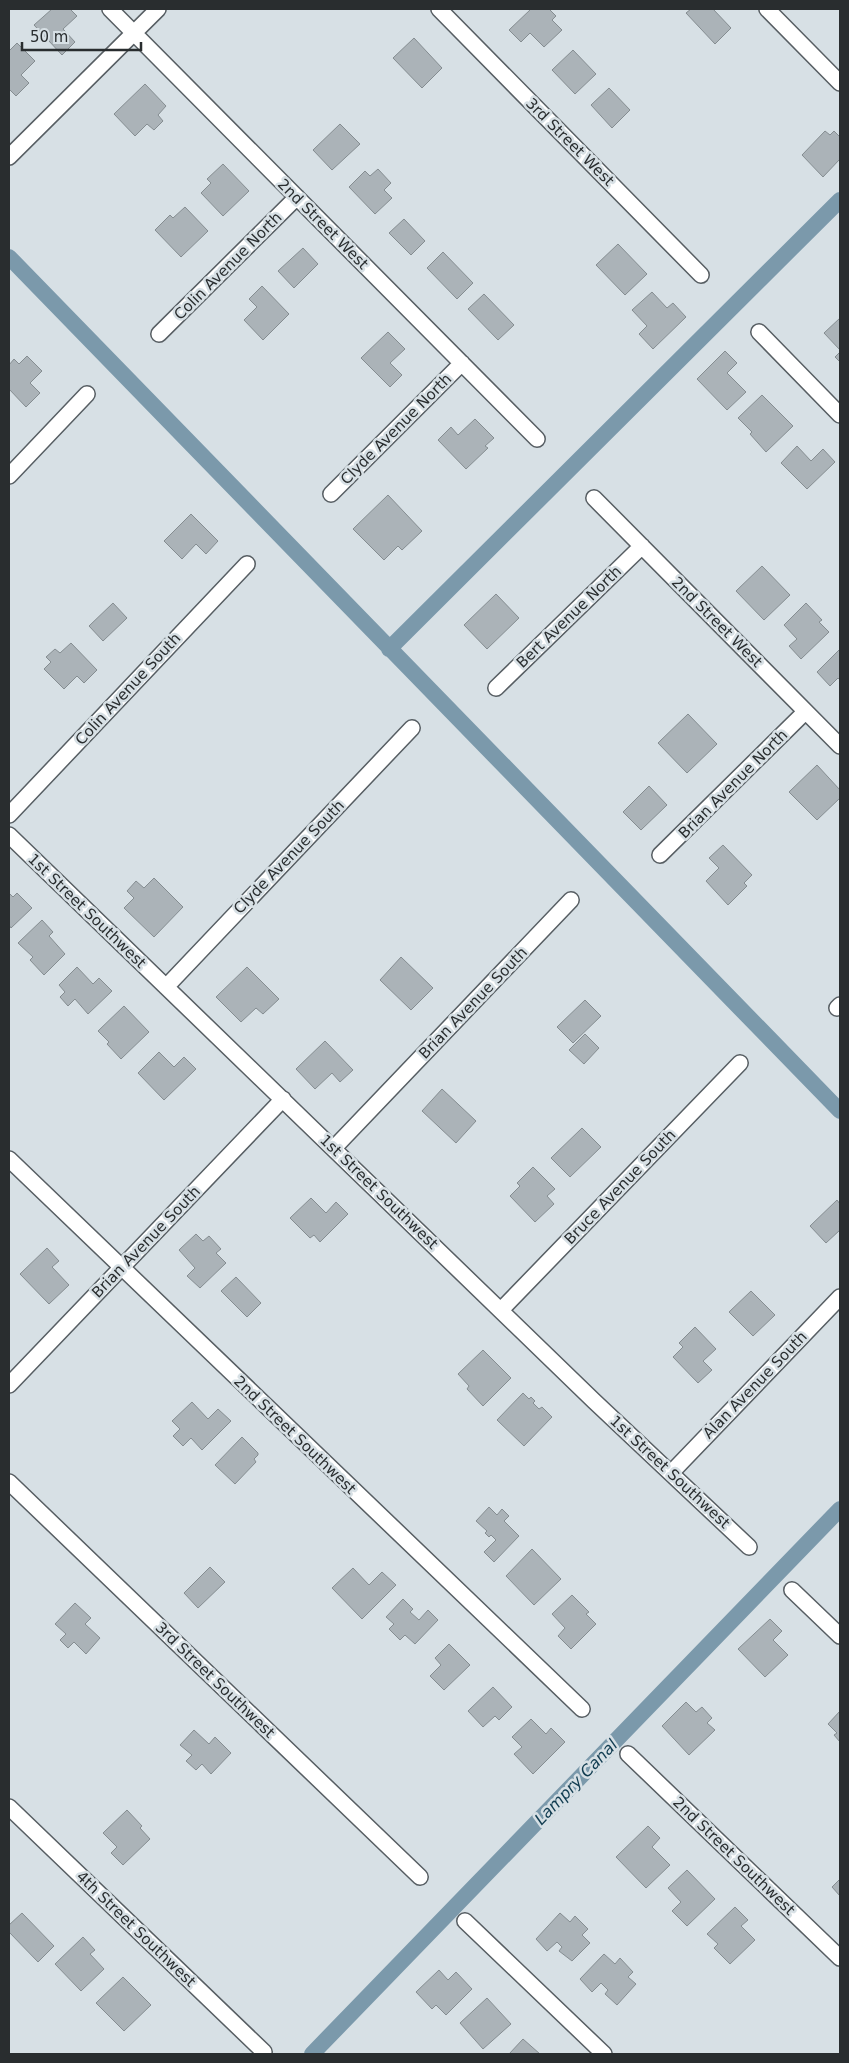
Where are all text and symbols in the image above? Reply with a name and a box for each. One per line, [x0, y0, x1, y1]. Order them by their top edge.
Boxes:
scale bar [22, 20, 141, 52]
text: 50 m [30, 28, 68, 46]
street label: 3rd Street West [522, 94, 618, 190]
street label: 2nd Street West [274, 175, 372, 273]
street label: Colin Avenue North [170, 208, 286, 324]
street label: Clyde Avenue North [337, 370, 455, 488]
street label: Bert Avenue North [513, 562, 625, 672]
street label: 2nd Street West [668, 573, 766, 671]
street label: Colin Avenue South [72, 629, 184, 749]
street label: Brian Avenue North [675, 726, 791, 842]
street label: Clyde Avenue South [230, 796, 348, 918]
street label: 1st Street Southwest [24, 850, 150, 972]
street label: Brian Avenue South [415, 943, 531, 1063]
street label: Bruce Avenue South [561, 1126, 679, 1248]
street label: 1st Street Southwest [316, 1131, 442, 1253]
street label: Brian Avenue South [88, 1182, 204, 1302]
street label: Alan Avenue South [699, 1328, 811, 1442]
street label: 2nd Street Southwest [230, 1372, 360, 1498]
street label: 1st Street Southwest [606, 1412, 734, 1532]
street label: 3rd Street Southwest [152, 1618, 278, 1742]
water label: Lampry Canal [531, 1735, 622, 1829]
street label: 2nd Street Southwest [669, 1793, 799, 1919]
street label: 4th Street Southwest [73, 1867, 199, 1991]

